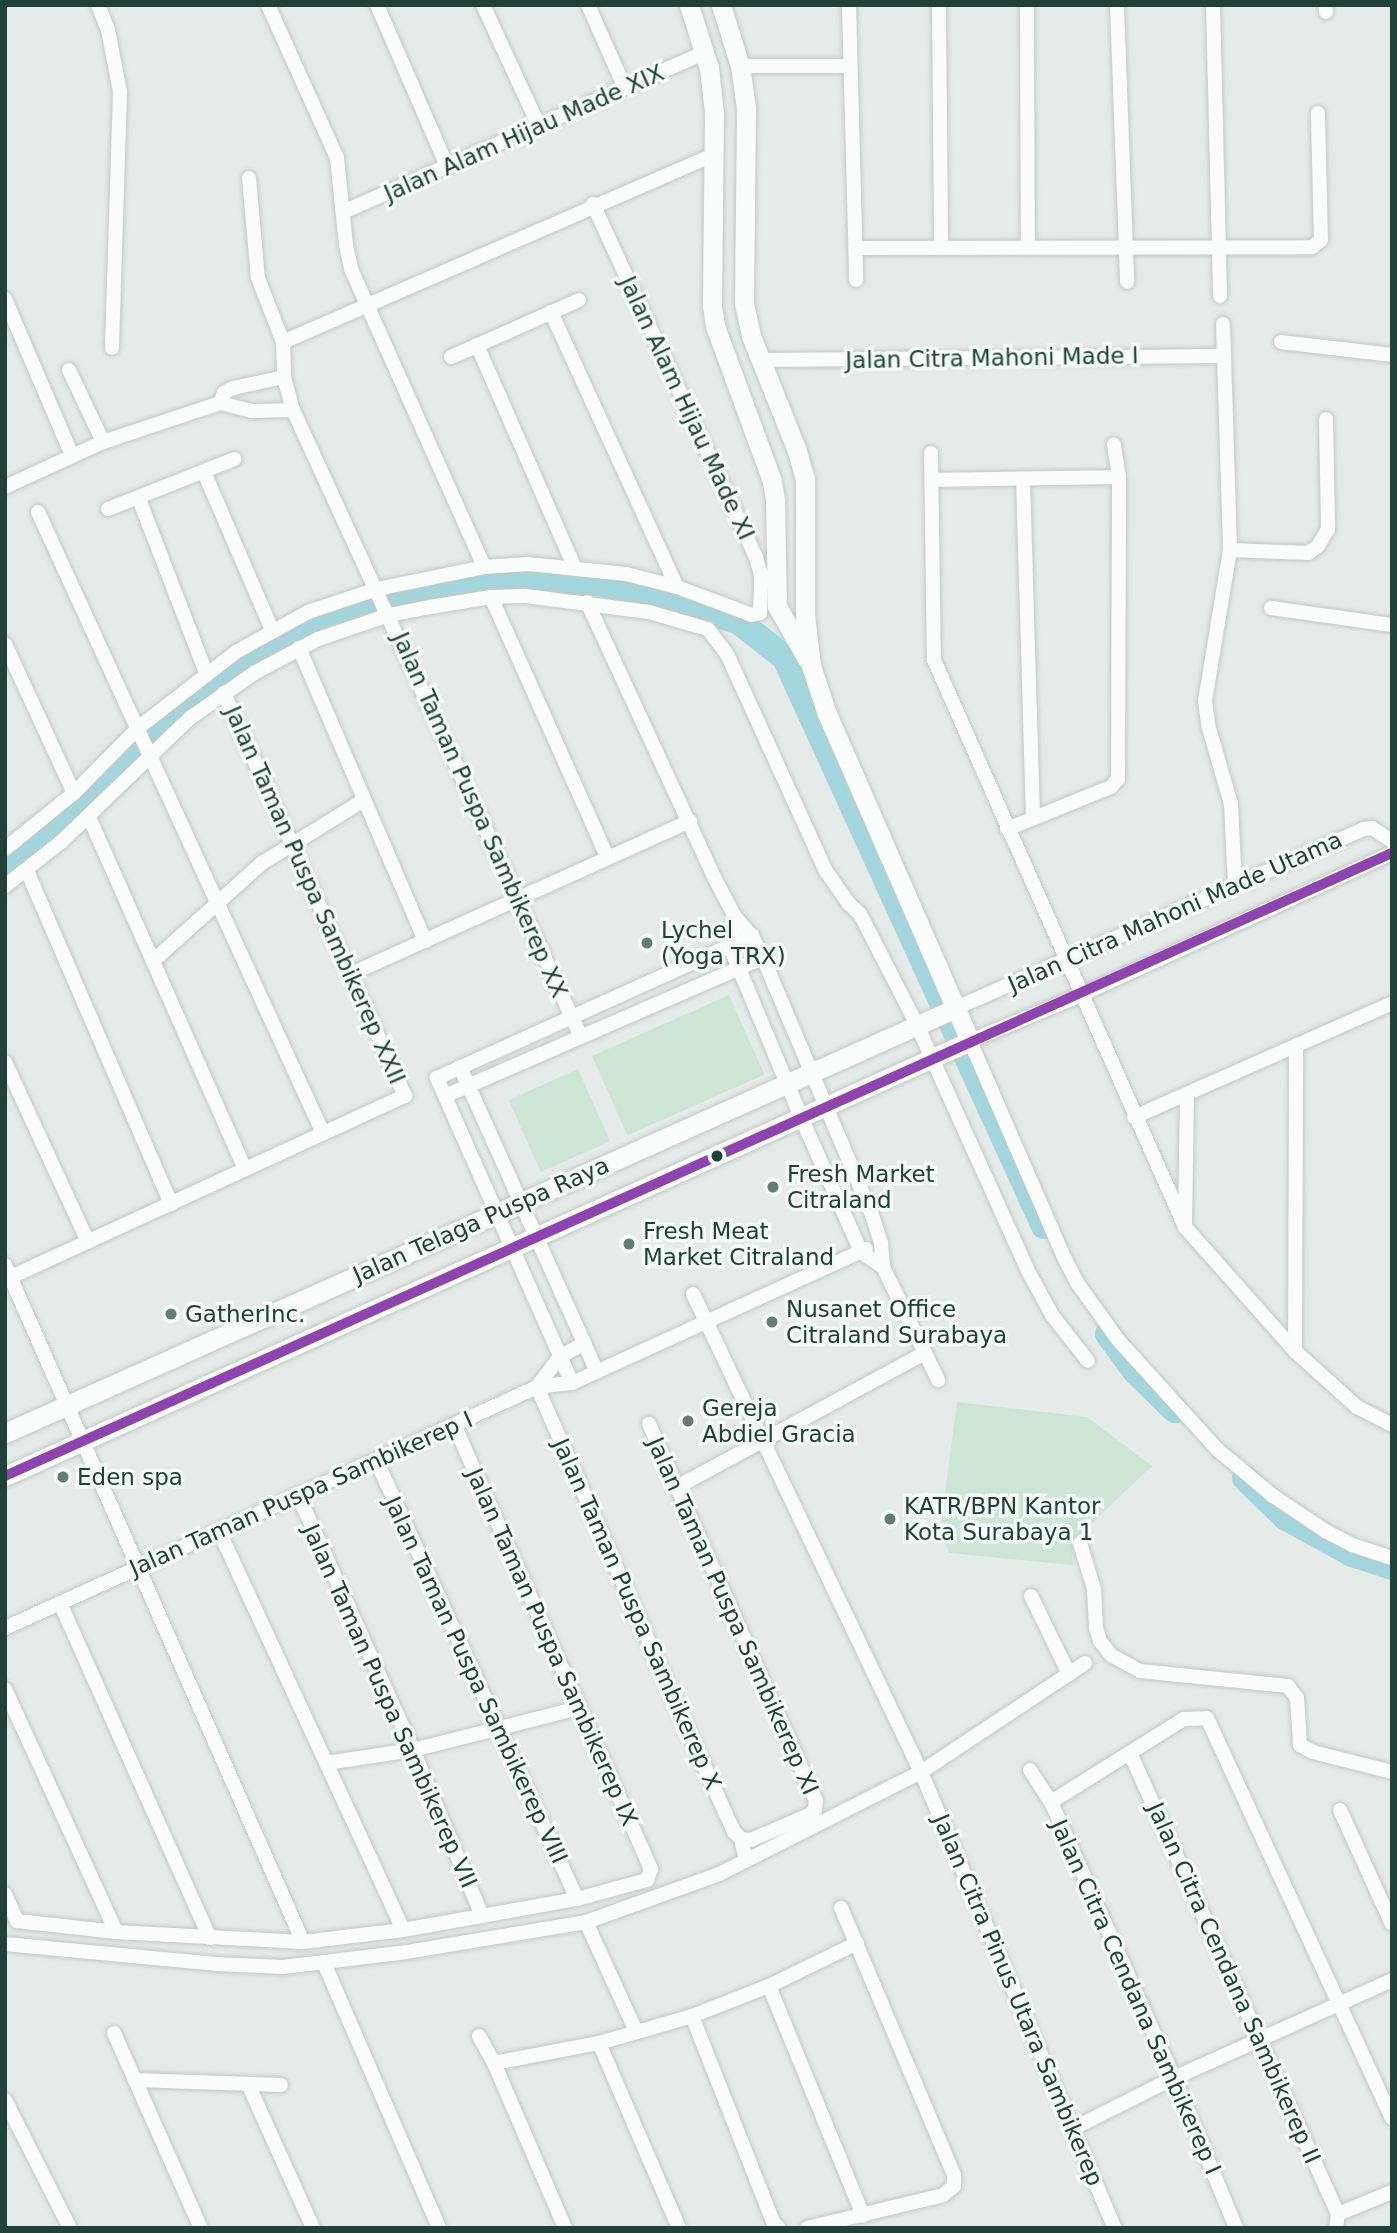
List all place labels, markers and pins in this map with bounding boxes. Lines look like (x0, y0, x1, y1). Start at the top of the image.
place label: Lychel (Yoga TRX) (661, 916, 786, 970)
marker: Lychel (Yoga TRX) (639, 935, 655, 951)
unlabelled marker (710, 1149, 724, 1163)
place label: Fresh Market Citraland (787, 1160, 935, 1214)
marker: Fresh Market Citraland (765, 1179, 781, 1195)
place label: Fresh Meat Market Citraland (643, 1217, 834, 1271)
marker: Fresh Meat Market Citraland (621, 1236, 637, 1252)
place label: Nusanet Office Citraland Surabaya (786, 1295, 1007, 1349)
place label: GatherInc. (185, 1300, 305, 1328)
marker: GatherInc. (163, 1306, 179, 1322)
marker: Nusanet Office Citraland Surabaya (764, 1314, 780, 1330)
place label: Gereja Abdiel Gracia (702, 1394, 856, 1448)
marker: Gereja Abdiel Gracia (680, 1413, 696, 1429)
place label: Eden spa (77, 1463, 183, 1491)
marker: Eden spa (55, 1469, 71, 1485)
place label: KATR/BPN Kantor Kota Surabaya 1 (904, 1492, 1100, 1546)
marker: KATR/BPN Kantor Kota Surabaya 1 (882, 1511, 898, 1527)

